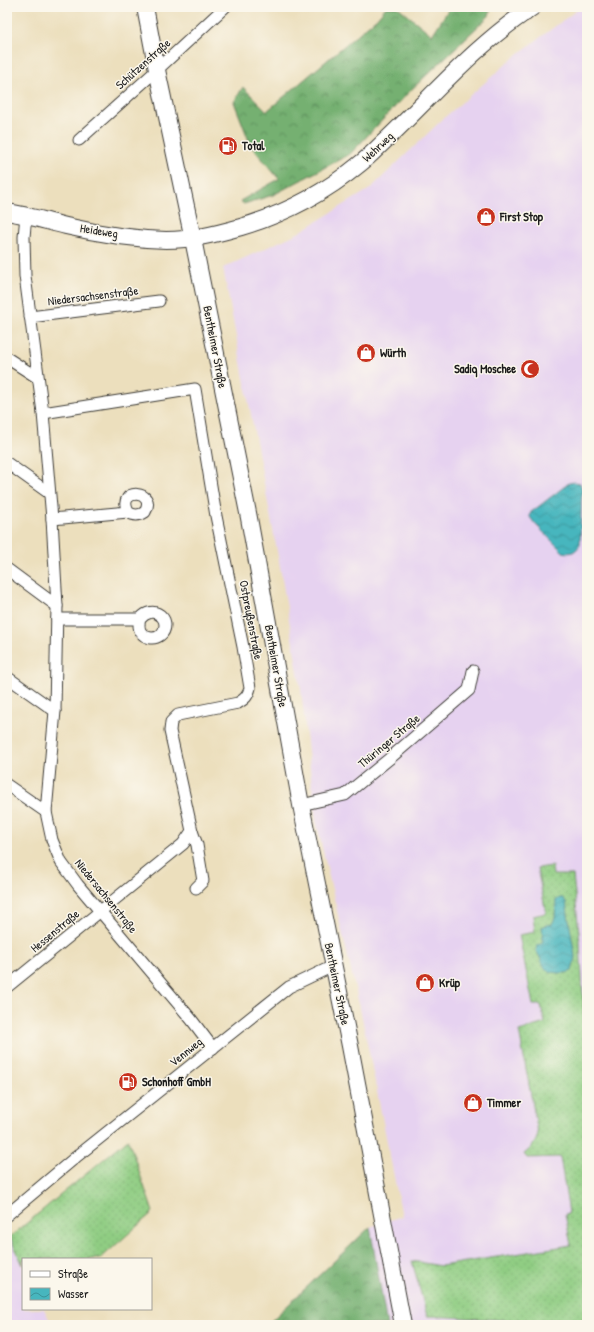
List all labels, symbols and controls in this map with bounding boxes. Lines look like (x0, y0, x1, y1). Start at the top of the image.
street label: Schützenstraße (111, 34, 174, 93)
street label: Wehrweg (358, 128, 397, 166)
fuel station icon: Total (217, 135, 239, 157)
place label: Total (241, 137, 265, 154)
shop icon: First Stop (475, 206, 497, 228)
place label: First Stop (499, 208, 544, 226)
street label: Heideweg (79, 219, 119, 242)
street label: Niedersachsenstraße (47, 281, 139, 309)
street label: Bentheimer Straße (199, 304, 232, 390)
shop icon: Würth (355, 342, 377, 364)
place label: Würth (380, 344, 407, 361)
mosque icon: Sadiq Moschee (519, 358, 541, 380)
place label: Sadiq Moschee (454, 360, 516, 378)
street label: Ostpreußenstraße (235, 579, 268, 661)
street label: Bentheimer Straße (261, 623, 292, 709)
street label: Thüringer Straße (354, 710, 423, 771)
street label: Niedersachsenstraße (71, 855, 142, 937)
street label: Hessenstraße (27, 905, 83, 956)
street label: Bentheimer Straße (321, 941, 355, 1027)
shop icon: Krüp (414, 972, 436, 994)
place label: Krüp (439, 974, 461, 992)
street label: Vennweg (166, 1033, 206, 1070)
fuel station icon: Schonhoff GmbH (117, 1071, 139, 1093)
place label: Schonhoff GmbH (142, 1073, 211, 1090)
shop icon: Timmer (462, 1092, 484, 1114)
place label: Timmer (486, 1094, 521, 1111)
legend (22, 1258, 152, 1310)
text: Straße (58, 1265, 88, 1282)
text: Wasser (58, 1285, 89, 1302)

